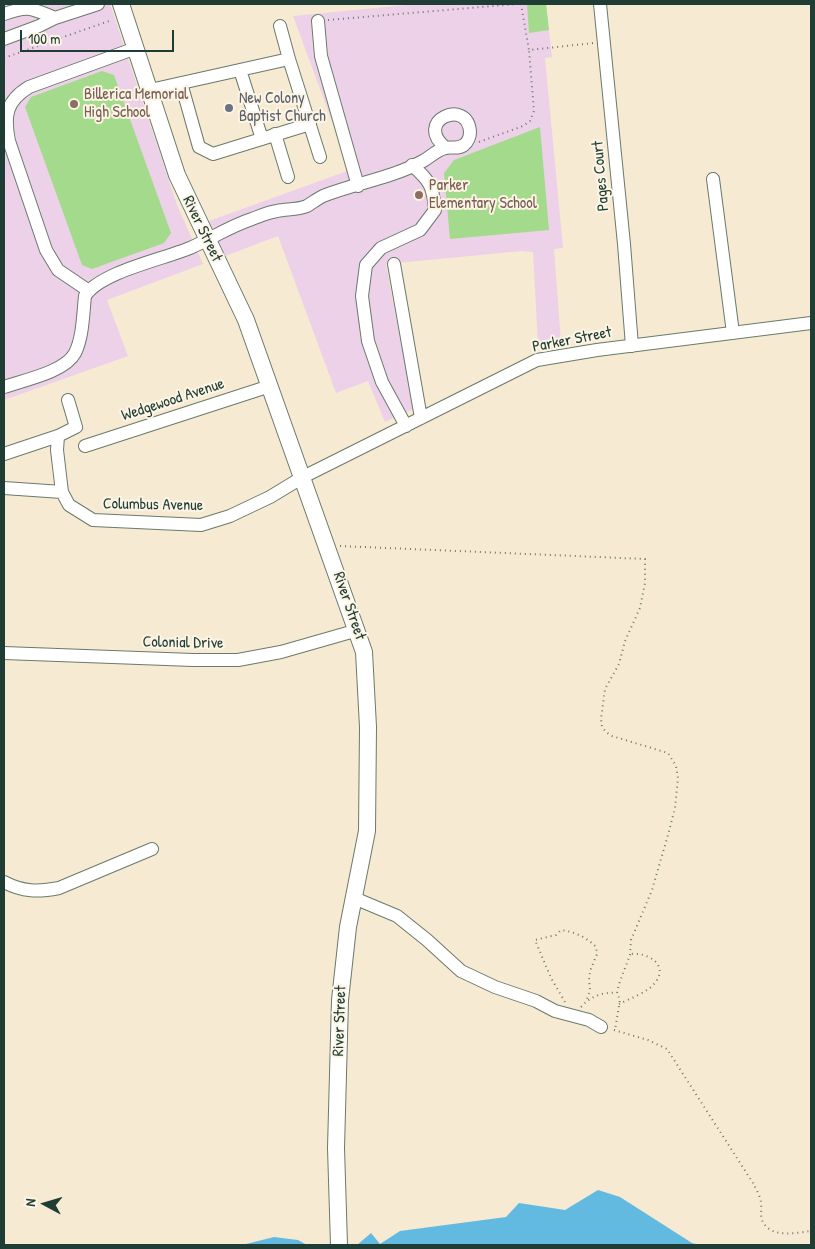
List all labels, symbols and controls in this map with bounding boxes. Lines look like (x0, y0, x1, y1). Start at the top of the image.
scale bar (22, 20, 176, 52)
text: 100 m (28, 28, 61, 49)
place label: Billerica Memorial High School (84, 85, 188, 123)
place label: New Colony Baptist Church (239, 89, 326, 127)
marker: Billerica Memorial High School (68, 98, 80, 110)
marker: New Colony Baptist Church (223, 102, 235, 114)
street label: Pages Court (588, 140, 614, 212)
place label: Parker Elementary School (429, 176, 537, 214)
marker: Parker Elementary School (413, 189, 425, 201)
street label: River Street (178, 193, 226, 265)
street label: Parker Street (531, 323, 613, 357)
street label: Wedgewood Avenue (119, 374, 227, 426)
street label: Columbus Avenue (103, 495, 203, 515)
street label: River Street (328, 569, 370, 643)
street label: Colonial Drive (142, 633, 224, 653)
street label: River Street (329, 985, 351, 1057)
north arrow (20, 1179, 70, 1229)
text: N (20, 1198, 39, 1207)

